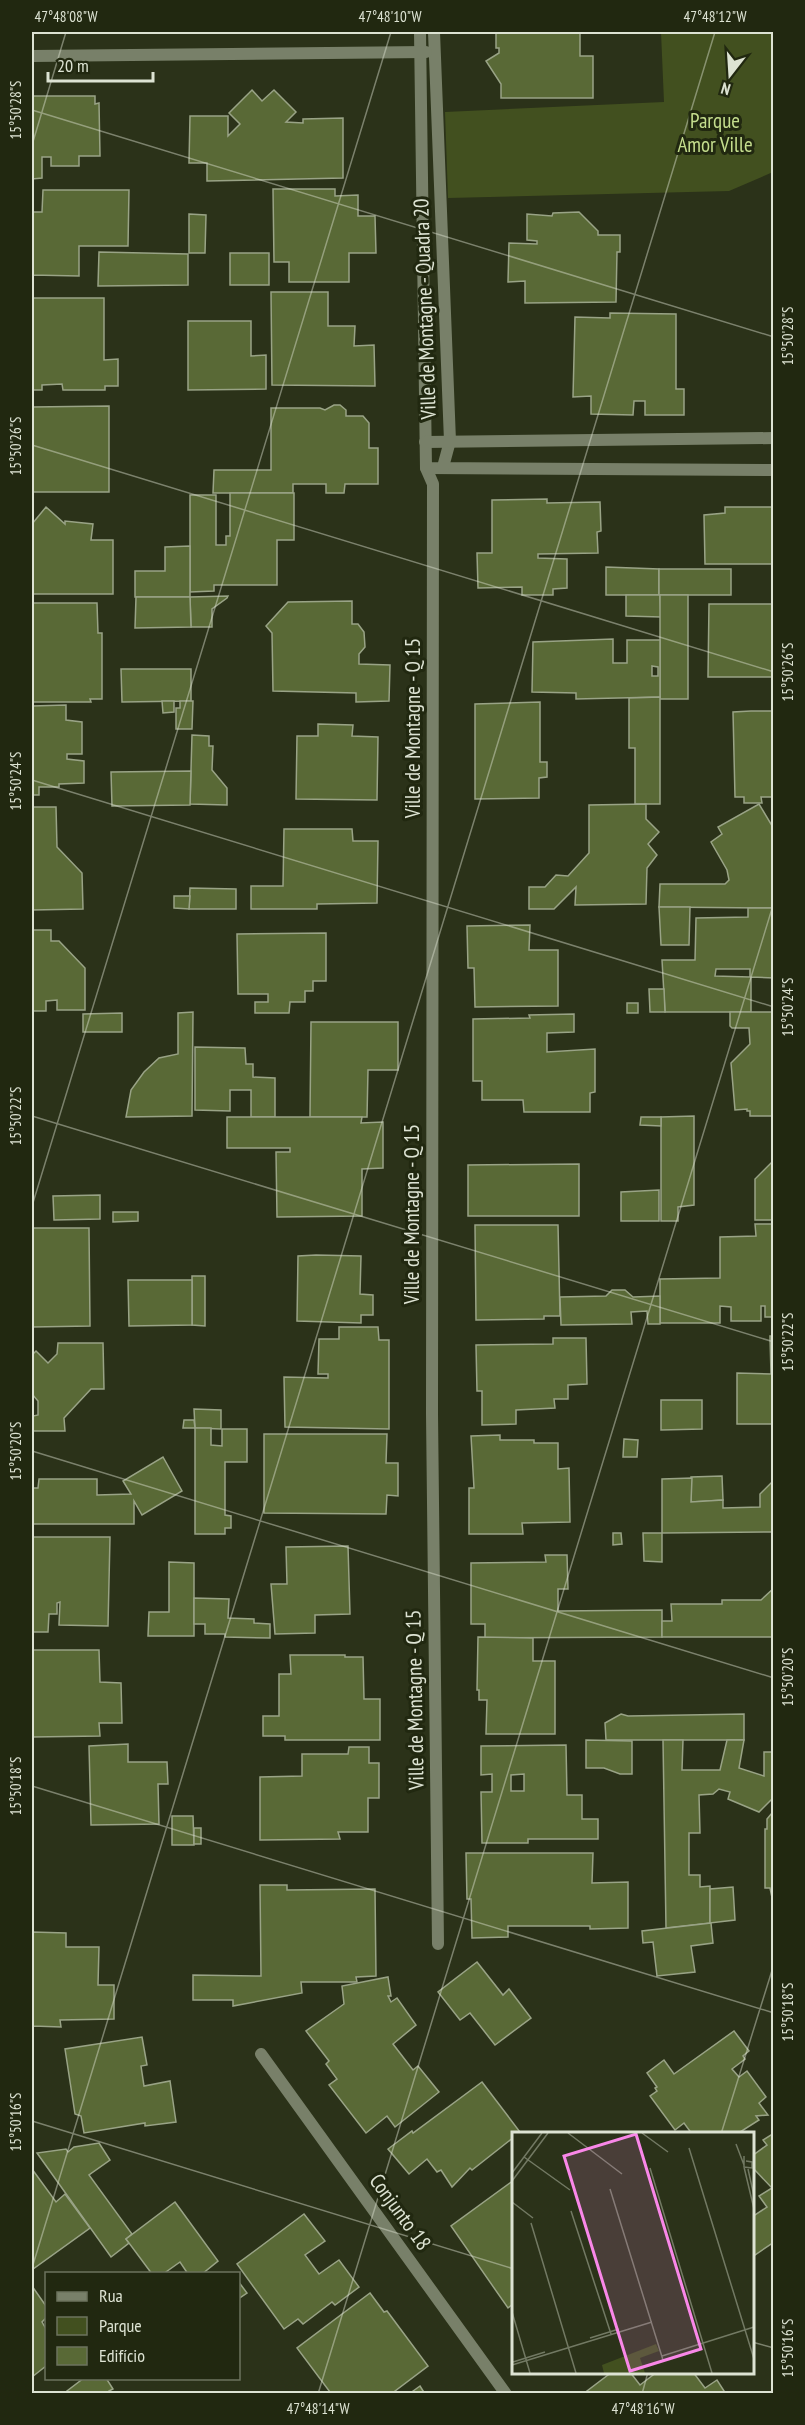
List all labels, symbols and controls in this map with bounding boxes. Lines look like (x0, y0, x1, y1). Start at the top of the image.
text: 47°48'08"W (34, 7, 98, 26)
text: 47°48'10"W (358, 7, 422, 26)
text: 47°48'12"W (683, 7, 747, 26)
scale bar (48, 45, 153, 83)
north arrow (700, 45, 760, 105)
text: 20 m (57, 54, 89, 77)
text: N (719, 79, 733, 100)
text: 15°50'28"S (6, 80, 25, 140)
park label: Parque Amor Ville (677, 107, 753, 158)
street label: Ville de Montagne - Quadra 20 (407, 198, 442, 421)
text: 15°50'28"S (778, 306, 797, 366)
text: 15°50'26"S (6, 416, 25, 476)
street label: Ville de Montagne - Q 15 (399, 638, 426, 819)
text: 15°50'26"S (778, 642, 797, 702)
text: 15°50'24"S (6, 751, 25, 811)
text: 15°50'24"S (778, 977, 797, 1037)
text: 15°50'22"S (6, 1086, 25, 1146)
street label: Ville de Montagne - Q 15 (398, 1124, 425, 1305)
text: 15°50'22"S (778, 1312, 797, 1372)
text: 15°50'20"S (6, 1421, 25, 1481)
street label: Ville de Montagne - Q 15 (399, 1610, 430, 1791)
text: 15°50'20"S (778, 1647, 797, 1707)
text: 15°50'18"S (6, 1756, 25, 1816)
text: 15°50'18"S (778, 1982, 797, 2042)
text: 15°50'16"S (6, 2092, 25, 2152)
inset map (512, 2132, 754, 2374)
street label: Conjunto 18 (364, 2168, 437, 2255)
legend (45, 2272, 240, 2380)
text: Rua (99, 2284, 123, 2307)
text: Parque (99, 2314, 142, 2337)
text: 15°50'16"S (778, 2318, 797, 2378)
text: Edifício (99, 2344, 145, 2367)
text: 47°48'14"W (286, 2399, 350, 2418)
text: 47°48'16"W (611, 2399, 675, 2418)

